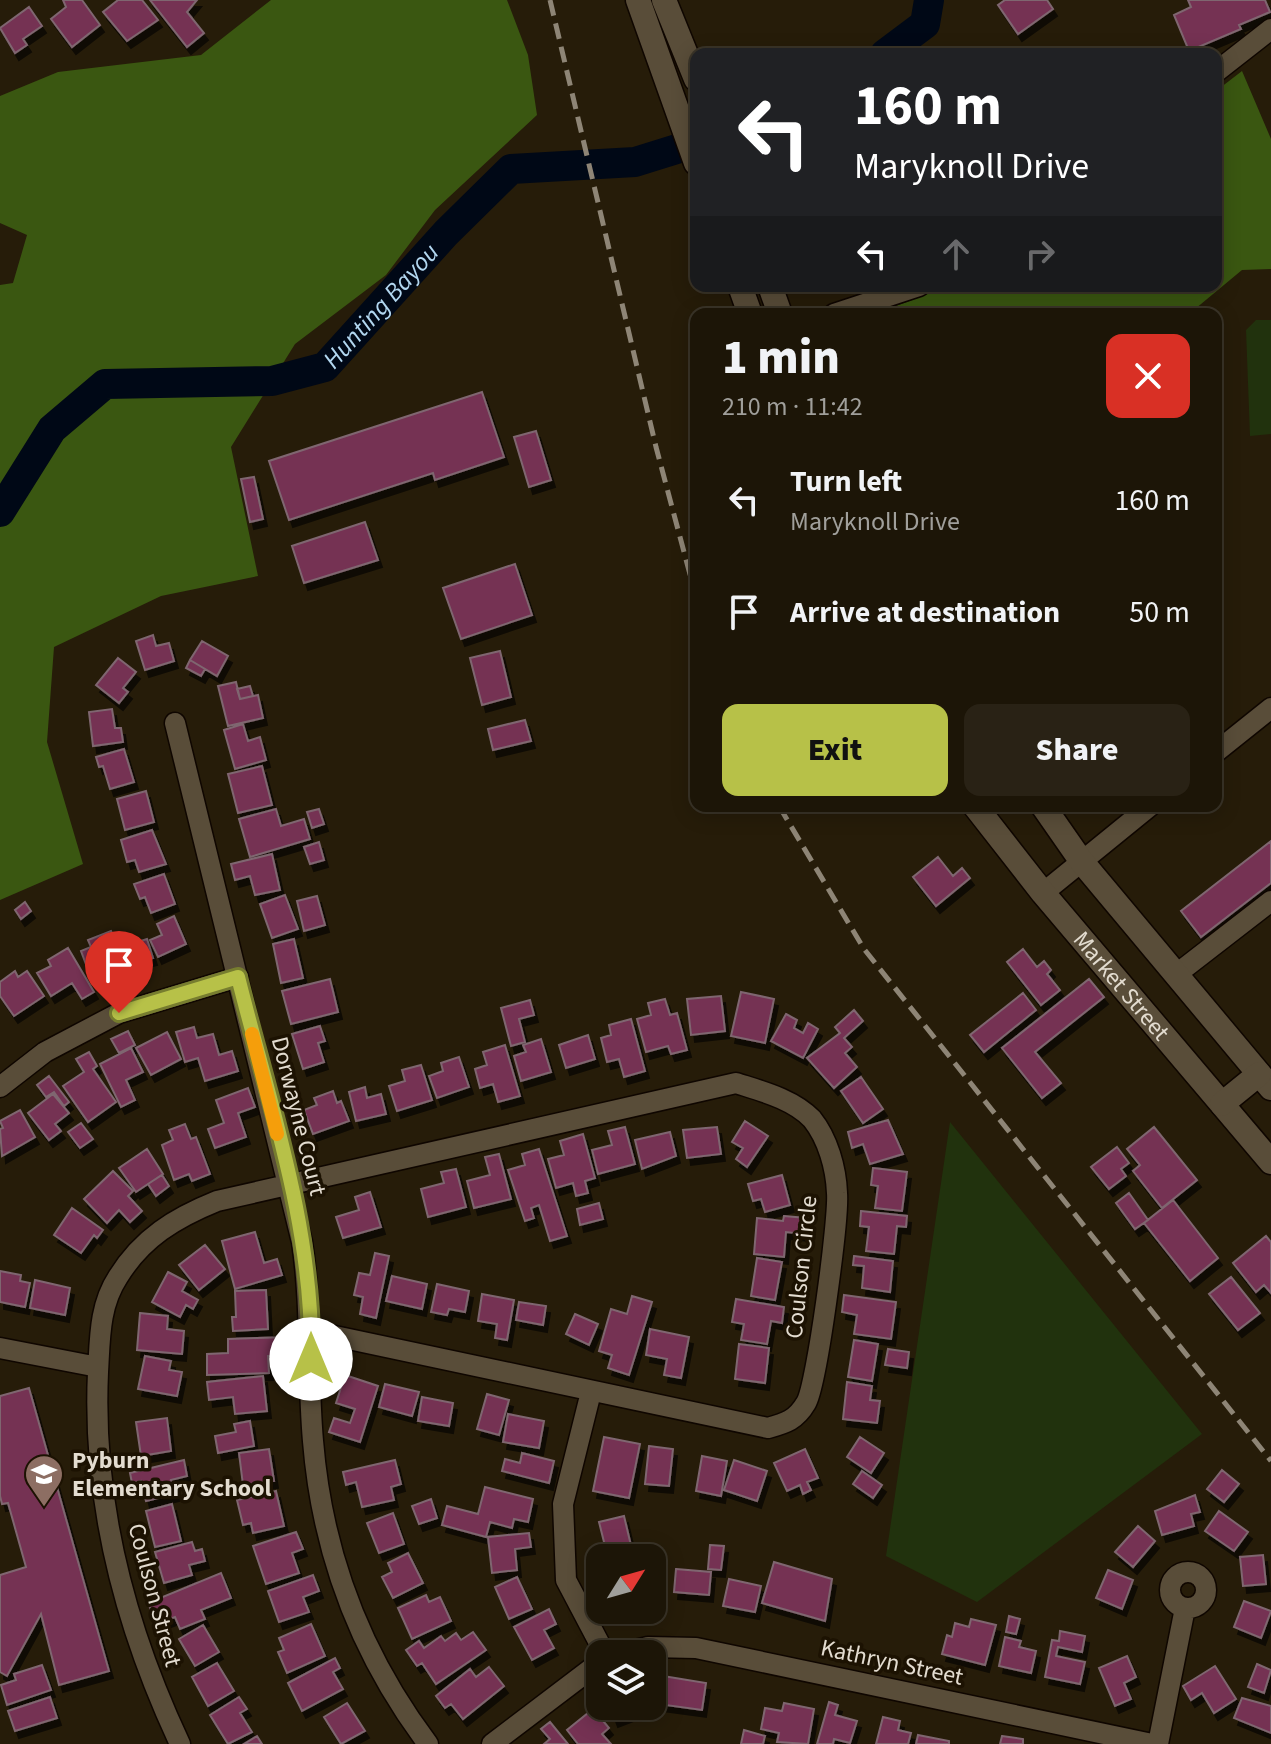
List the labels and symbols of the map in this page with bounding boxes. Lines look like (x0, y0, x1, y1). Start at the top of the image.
water label: Hunting Bayou (314, 235, 447, 377)
street label: Market Street (1065, 924, 1178, 1049)
pin (85, 931, 153, 1013)
street label: Dorwayne Court (262, 1033, 335, 1199)
street label: Coulson Circle (777, 1194, 826, 1340)
position arrow (269, 1317, 353, 1401)
place label: Pyburn Elementary School (72, 1443, 271, 1506)
school or university icon: Pyburn Elementary School (23, 1453, 65, 1508)
street label: Coulson Street (119, 1520, 190, 1671)
north arrow (586, 1544, 666, 1624)
street label: Kathryn Street (817, 1630, 966, 1695)

